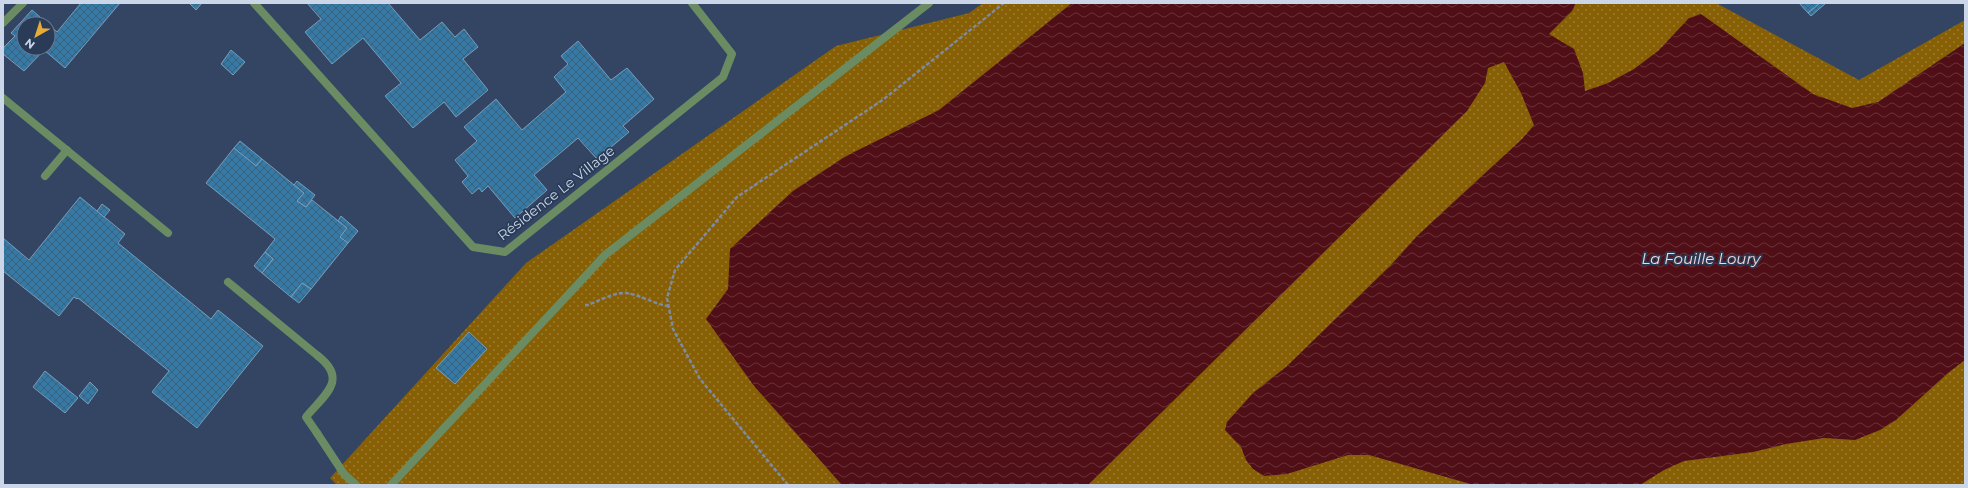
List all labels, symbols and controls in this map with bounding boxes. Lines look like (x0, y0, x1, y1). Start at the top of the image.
north arrow (16, 16, 56, 56)
text: N (22, 36, 38, 52)
street label: Résidence Le Village (494, 142, 618, 244)
water label: La Fouille Loury (1642, 249, 1761, 268)

